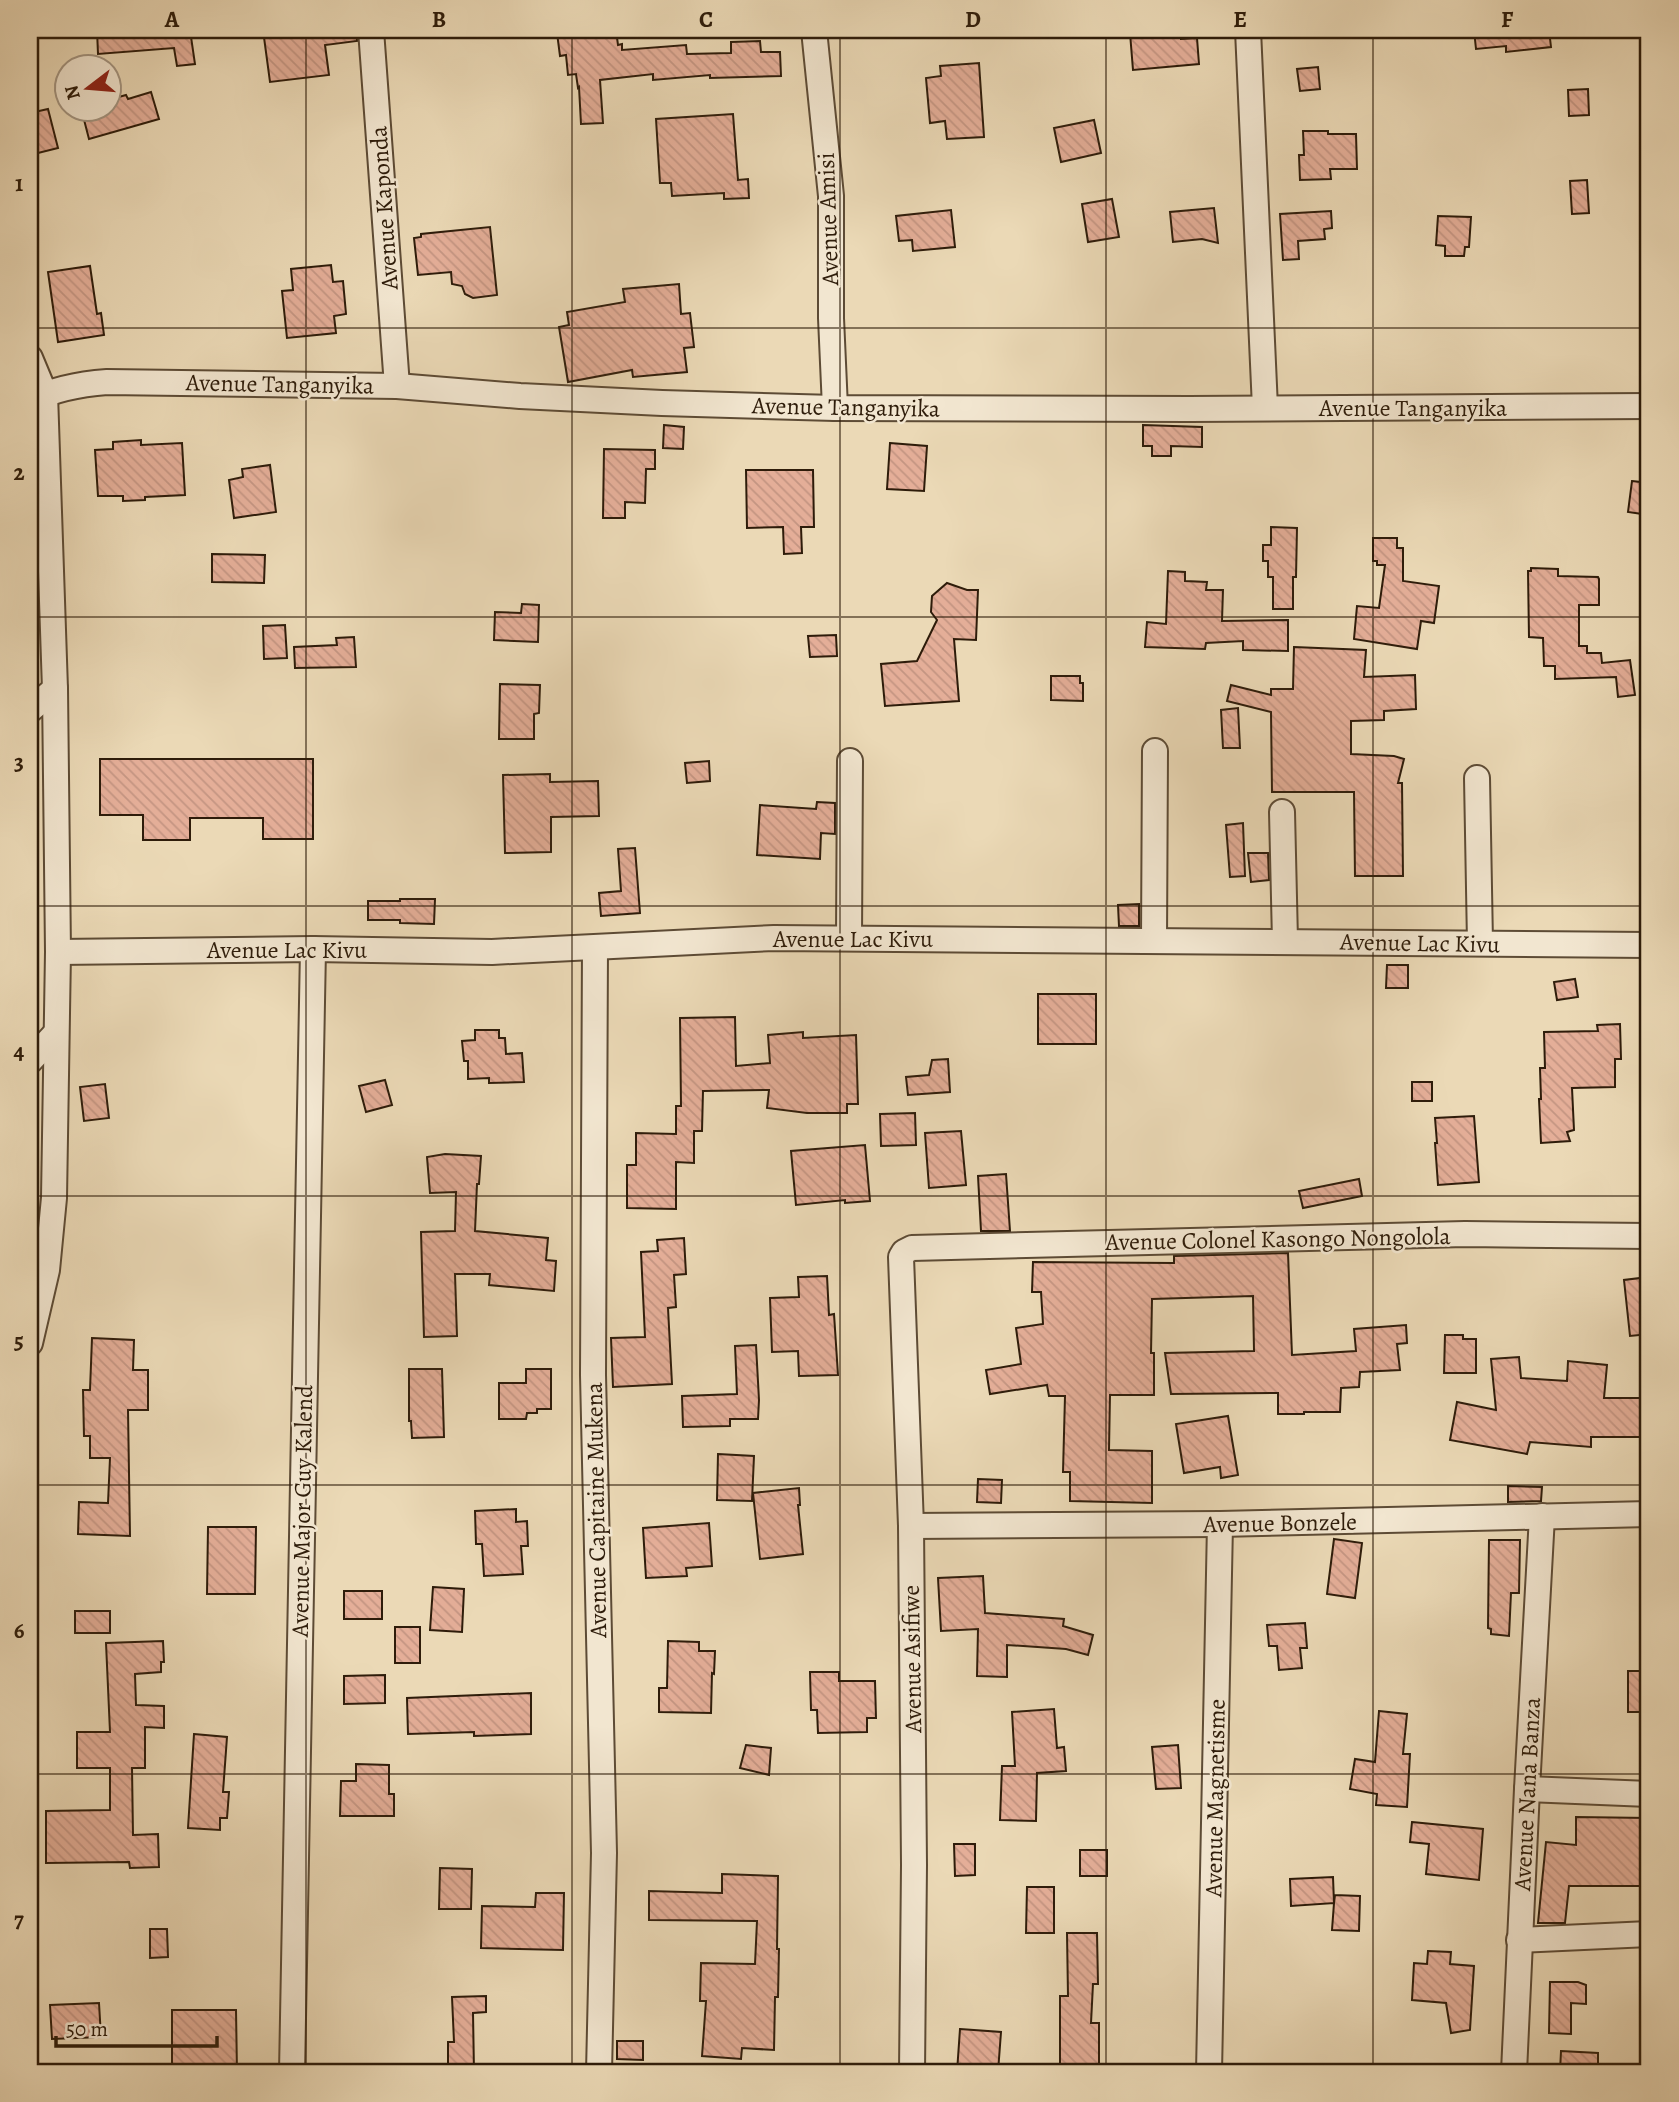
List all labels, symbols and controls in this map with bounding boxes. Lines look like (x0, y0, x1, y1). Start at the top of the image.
text: A (164, 4, 180, 35)
text: B (432, 4, 446, 35)
text: C (699, 4, 713, 35)
text: D (965, 4, 981, 35)
text: E (1233, 4, 1247, 35)
text: F (1501, 4, 1514, 35)
north arrow (52, 52, 122, 122)
text: N (58, 82, 87, 103)
street label: Avenue Kaponda (362, 124, 406, 292)
street label: Avenue Amisi (810, 152, 846, 287)
text: 1 (15, 168, 23, 199)
street label: Avenue Tanganyika (185, 366, 375, 402)
street label: Avenue Tanganyika (751, 389, 941, 425)
street label: Avenue Tanganyika (1318, 392, 1508, 424)
text: 2 (13, 457, 25, 488)
text: 3 (14, 747, 24, 778)
street label: Avenue Lac Kivu (772, 923, 933, 955)
street label: Avenue Lac Kivu (1339, 926, 1500, 960)
street label: Avenue Lac Kivu (206, 934, 367, 966)
text: 4 (14, 1036, 25, 1067)
street label: Avenue Colonel Kasongo Nongolola (1104, 1220, 1452, 1258)
text: 5 (14, 1325, 24, 1356)
street label: Avenue Capitaine Mukena (578, 1381, 614, 1639)
street label: Avenue Major Guy Kalend (284, 1385, 320, 1638)
street label: Avenue Bonzele (1202, 1506, 1357, 1540)
street label: Avenue Asifiwe (895, 1585, 929, 1734)
text: 6 (14, 1615, 25, 1646)
street label: Avenue Nana Banza (1506, 1695, 1548, 1893)
street label: Avenue Magnetisme (1197, 1698, 1233, 1899)
text: 7 (14, 1904, 24, 1935)
scale bar (56, 2004, 217, 2048)
text: 50 m (66, 2015, 108, 2043)

